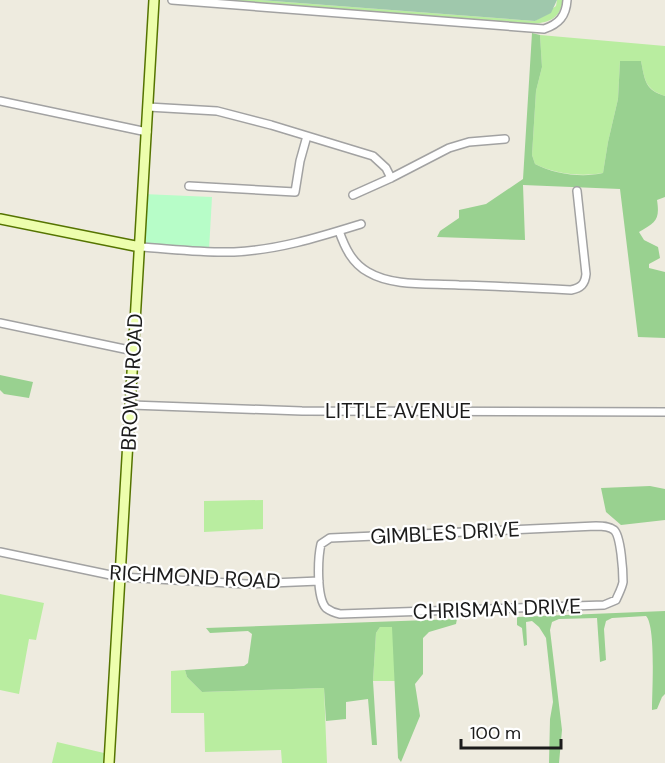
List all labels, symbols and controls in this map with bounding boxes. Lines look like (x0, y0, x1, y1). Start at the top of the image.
street label: BROWN ROAD (114, 313, 150, 451)
street label: LITTLE AVENUE (325, 397, 471, 425)
street label: GIMBLES DRIVE (370, 515, 520, 551)
street label: RICHMOND ROAD (109, 559, 281, 595)
street label: CHRISMAN DRIVE (412, 592, 582, 626)
scale bar (461, 712, 562, 750)
text: 100 m (470, 721, 521, 745)

